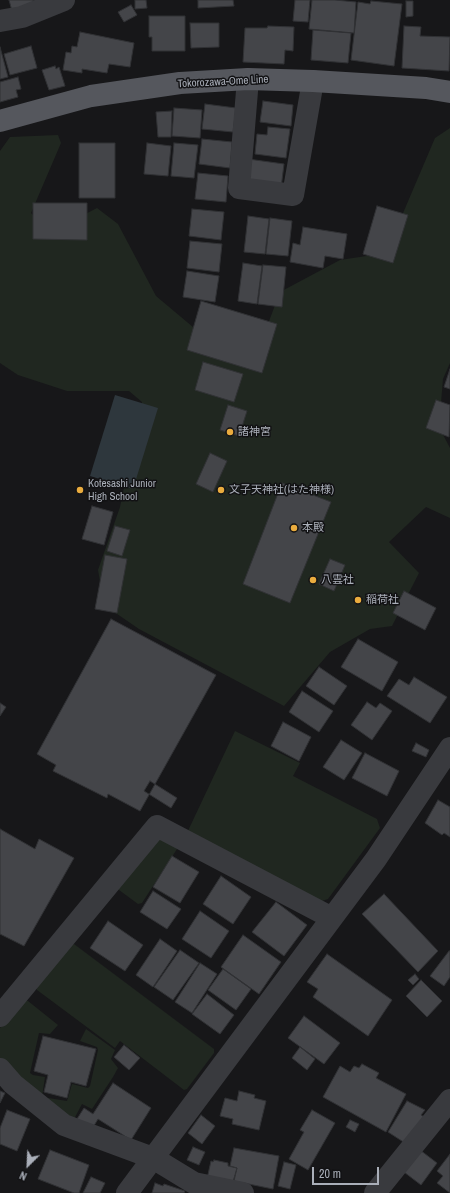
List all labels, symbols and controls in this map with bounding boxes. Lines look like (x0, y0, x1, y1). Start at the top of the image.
street label: Tokorozawa-Ome Line (177, 73, 269, 91)
place label: 諸神宮 (238, 425, 271, 439)
marker: 諸神宮 (225, 427, 235, 437)
place label: Kotesashi Junior High School (88, 477, 156, 503)
place label: 文子天神社(はた神様) (229, 483, 334, 497)
marker: Kotesashi Junior High School (75, 485, 85, 495)
marker: 文子天神社(はた神様) (216, 485, 226, 495)
place label: 本殿 (302, 521, 324, 535)
marker: 本殿 (289, 523, 299, 533)
place label: 八雲社 (321, 573, 354, 587)
marker: 八雲社 (308, 575, 318, 585)
place label: 稲荷社 (366, 593, 399, 607)
marker: 稲荷社 (353, 595, 363, 605)
north arrow (8, 1145, 48, 1185)
scale bar (314, 1159, 381, 1185)
text: 20 m (319, 1166, 341, 1182)
text: N (17, 1168, 29, 1184)

